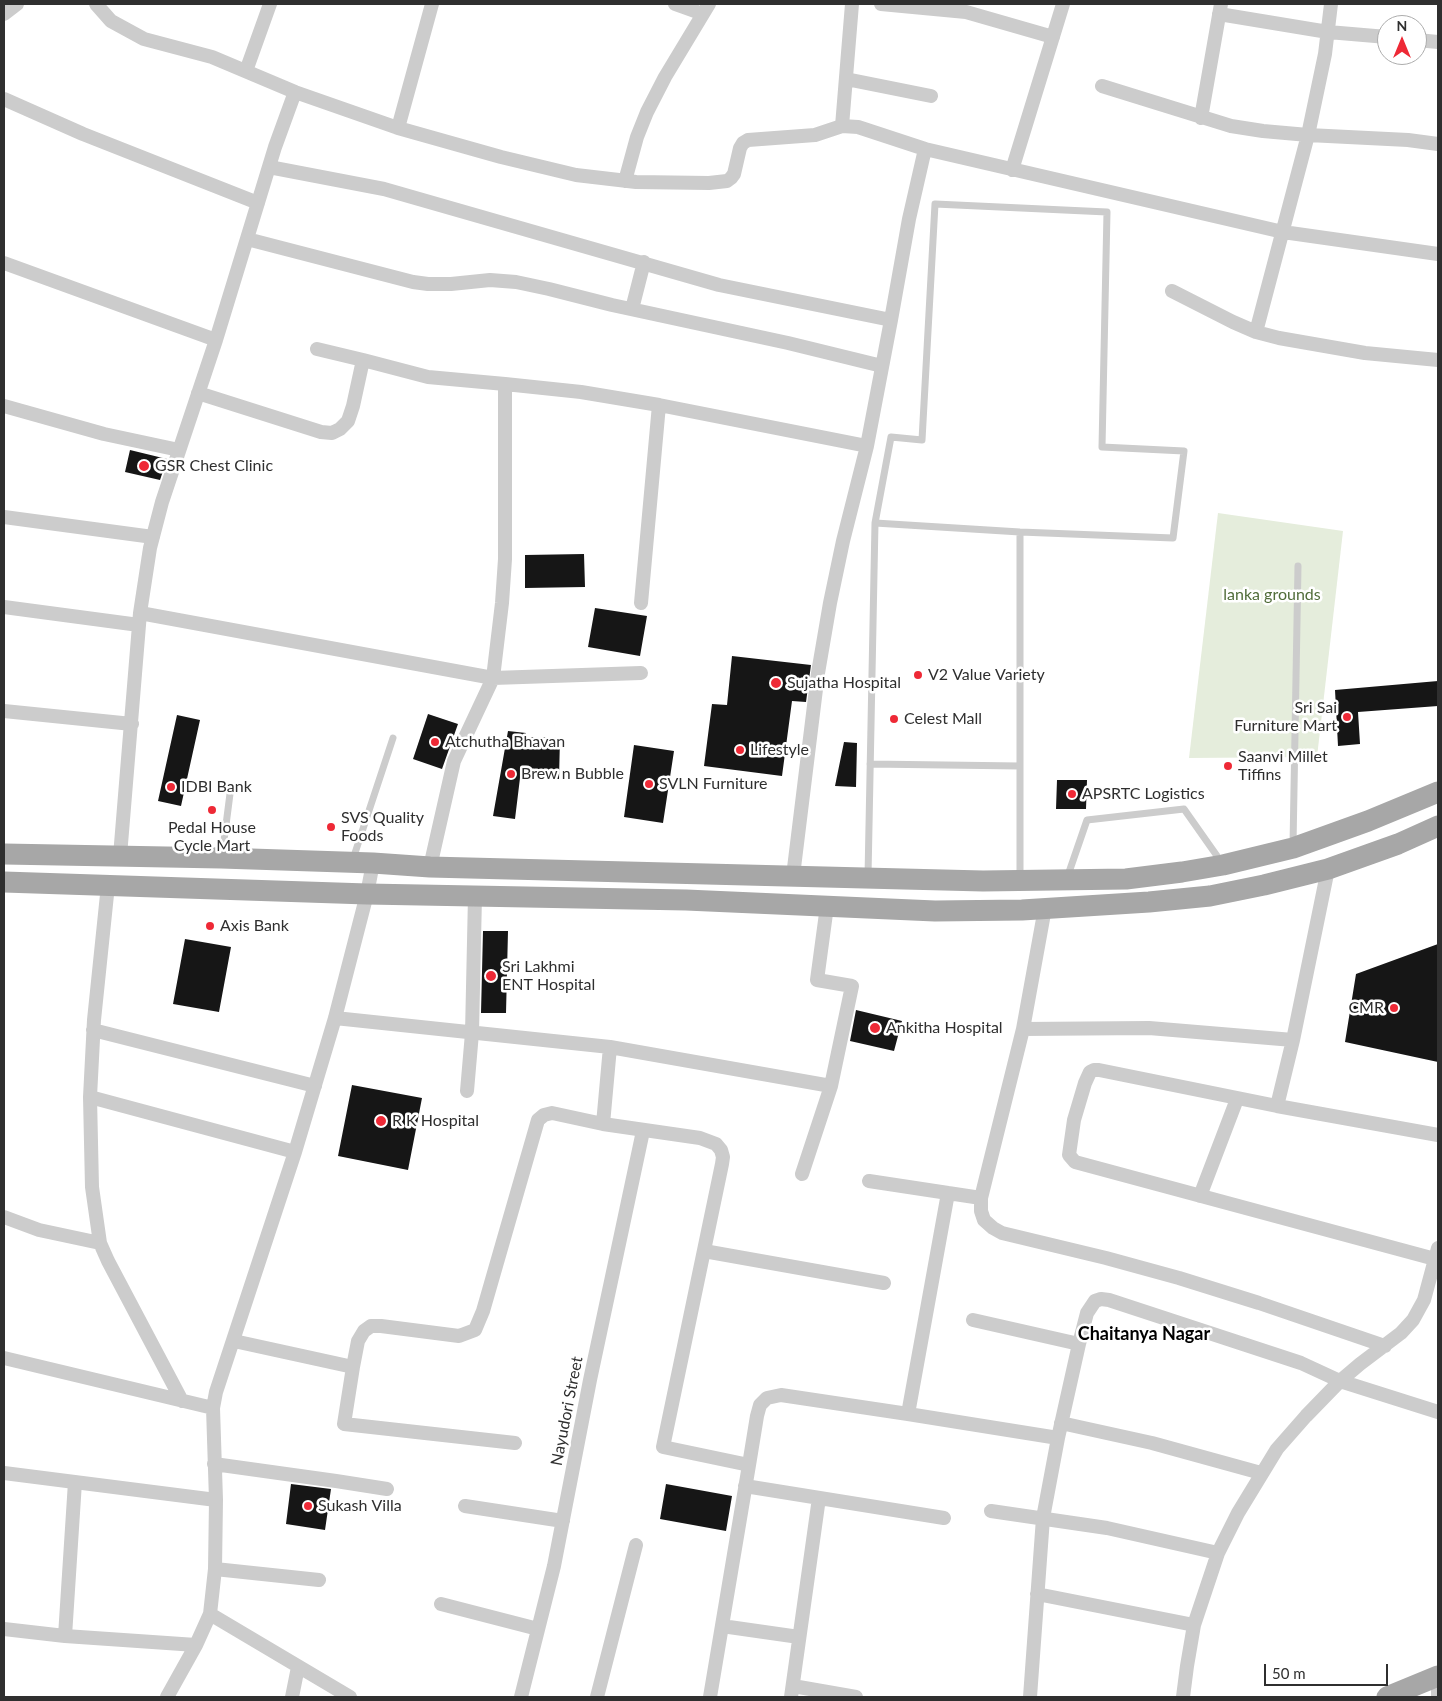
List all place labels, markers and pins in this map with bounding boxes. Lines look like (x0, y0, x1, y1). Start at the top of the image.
place label: GSR Chest Clinic (155, 456, 273, 476)
marker: GSR Chest Clinic (137, 459, 151, 473)
place label: V2 Value Variety (928, 665, 1045, 685)
marker: V2 Value Variety (912, 669, 924, 681)
place label: Sujatha Hospital (787, 673, 901, 693)
marker: Sujatha Hospital (769, 676, 783, 690)
place label: Sri Sai Furniture Mart (1234, 698, 1337, 736)
place label: Celest Mall (904, 709, 982, 729)
marker: Sri Sai Furniture Mart (1341, 711, 1353, 723)
marker: Celest Mall (888, 713, 900, 725)
place label: Atchutha Bhavan (445, 732, 565, 752)
marker: Atchutha Bhavan (429, 736, 441, 748)
place label: Lifestyle (750, 740, 809, 760)
marker: Lifestyle (734, 744, 746, 756)
place label: Saanvi Millet Tiffins (1238, 747, 1328, 785)
marker: Saanvi Millet Tiffins (1222, 760, 1234, 772)
place label: Brew n Bubble (521, 764, 624, 784)
marker: Brew n Bubble (505, 768, 517, 780)
place label: SVLN Furniture (659, 774, 767, 794)
place label: IDBI Bank (181, 777, 252, 797)
marker: SVLN Furniture (643, 778, 655, 790)
marker: IDBI Bank (165, 781, 177, 793)
place label: APSRTC Logistics (1082, 784, 1205, 804)
marker: APSRTC Logistics (1066, 788, 1078, 800)
marker: Pedal House Cycle Mart (206, 804, 218, 816)
place label: SVS Quality Foods (341, 808, 424, 846)
place label: Pedal House Cycle Mart (168, 818, 256, 856)
marker: SVS Quality Foods (325, 821, 337, 833)
place label: Axis Bank (220, 916, 289, 936)
marker: Axis Bank (204, 920, 216, 932)
place label: Sri Lakhmi ENT Hospital (502, 957, 595, 995)
marker: Sri Lakhmi ENT Hospital (484, 969, 498, 983)
place label: CMR (1348, 998, 1384, 1018)
marker: CMR (1388, 1002, 1400, 1014)
place label: Ankitha Hospital (886, 1018, 1003, 1038)
marker: Ankitha Hospital (868, 1021, 882, 1035)
place label: R K Hospital (392, 1111, 479, 1131)
marker: R K Hospital (374, 1114, 388, 1128)
place label: Sukash Villa (318, 1496, 402, 1516)
marker: Sukash Villa (302, 1500, 314, 1512)

